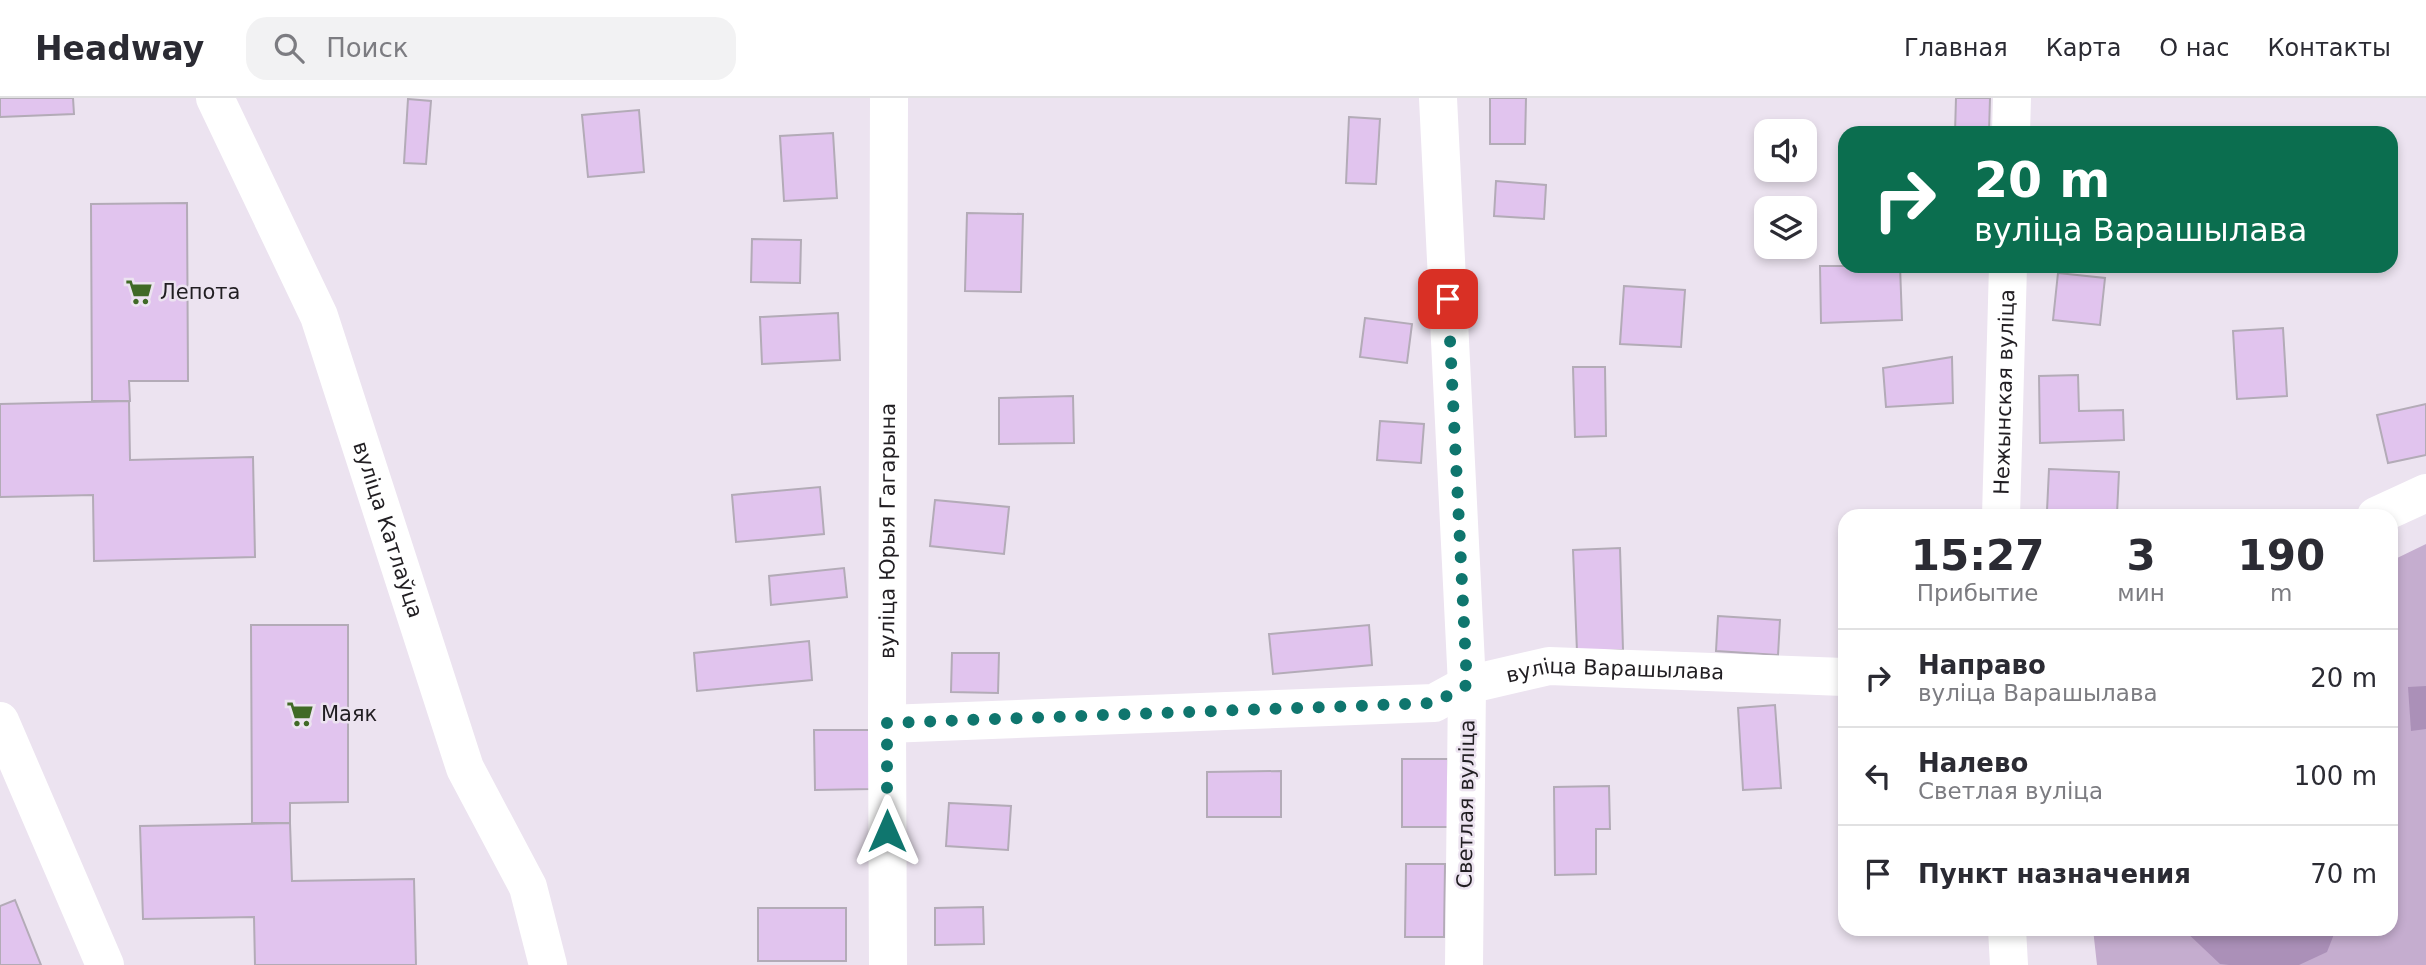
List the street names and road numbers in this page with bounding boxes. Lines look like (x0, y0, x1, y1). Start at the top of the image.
street label: Нежынская вуліца (1990, 289, 2019, 495)
street label: вуліца Юрыя Гагарына (875, 403, 900, 659)
street label: вуліца Катлаўца (348, 438, 428, 621)
street label: вуліца Варашылава (1504, 654, 1725, 688)
street label: Светлая вуліца (1453, 719, 1479, 889)

